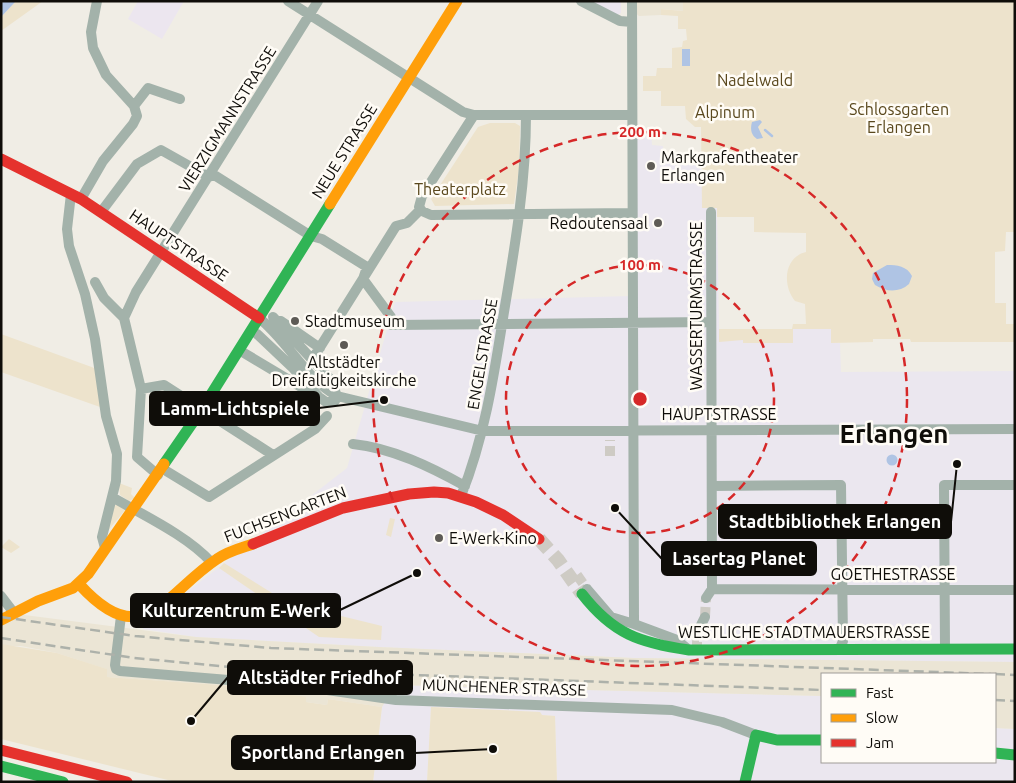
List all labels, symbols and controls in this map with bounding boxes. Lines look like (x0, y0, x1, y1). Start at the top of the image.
street label: VIERZIGMANNSTRASSE (175, 43, 279, 195)
park label: Nadelwald (717, 71, 793, 89)
street label: NEUE STRASSE (308, 100, 380, 202)
park label: Schlossgarten Erlangen (849, 100, 949, 136)
park label: Alpinum (695, 103, 755, 121)
text: 200 m (619, 123, 661, 140)
place label: Markgrafentheater Erlangen (661, 148, 798, 184)
marker: Markgrafentheater Erlangen (645, 160, 657, 172)
park label: Theaterplatz (414, 180, 506, 198)
street label: HAUPTSTRASSE (126, 205, 232, 285)
place label: Redoutensaal (550, 214, 648, 232)
marker: Redoutensaal (652, 217, 664, 229)
street label: WASSERTURMSTRASSE (687, 222, 705, 390)
text: 100 m (619, 256, 661, 273)
street label: ENGELSTRASSE (463, 297, 501, 411)
place label: Stadtmuseum (305, 312, 405, 330)
marker: Stadtmuseum (289, 315, 301, 327)
marker: Altstädter Dreifaltigkeitskirche (338, 339, 350, 351)
place label: Altstädter Dreifaltigkeitskirche (271, 353, 417, 389)
centre of rings (631, 390, 649, 408)
callout: Lamm-Lichtspiele (150, 392, 319, 425)
text: Lamm-Lichtspiele (160, 398, 310, 418)
street label: HAUPTSTRASSE (661, 405, 777, 423)
district label: Erlangen (839, 419, 949, 448)
street label: FUCHSENGARTEN (221, 482, 349, 546)
callout: Stadtbibliothek Erlangen (719, 505, 951, 538)
text: Stadtbibliothek Erlangen (729, 511, 941, 531)
place label: E-Werk-Kino (449, 529, 537, 547)
marker: E-Werk-Kino (433, 532, 445, 544)
callout: Lasertag Planet (662, 542, 816, 575)
text: Lasertag Planet (672, 548, 806, 568)
street label: GOETHESTRASSE (830, 565, 956, 583)
callout: Kulturzentrum E-Werk (131, 594, 340, 627)
text: Kulturzentrum E-Werk (141, 600, 331, 620)
street label: WESTLICHE STADTMAUERSTRASSE (678, 623, 930, 641)
callout: Altstädter Friedhof (228, 661, 412, 694)
text: Altstädter Friedhof (238, 667, 403, 687)
legend (821, 673, 996, 763)
street label: MÜNCHENER STRASSE (422, 675, 586, 699)
text: Fast (866, 684, 894, 701)
text: Slow (866, 709, 899, 726)
text: Jam (866, 734, 894, 751)
callout: Sportland Erlangen (232, 736, 415, 769)
text: Sportland Erlangen (241, 742, 405, 762)

